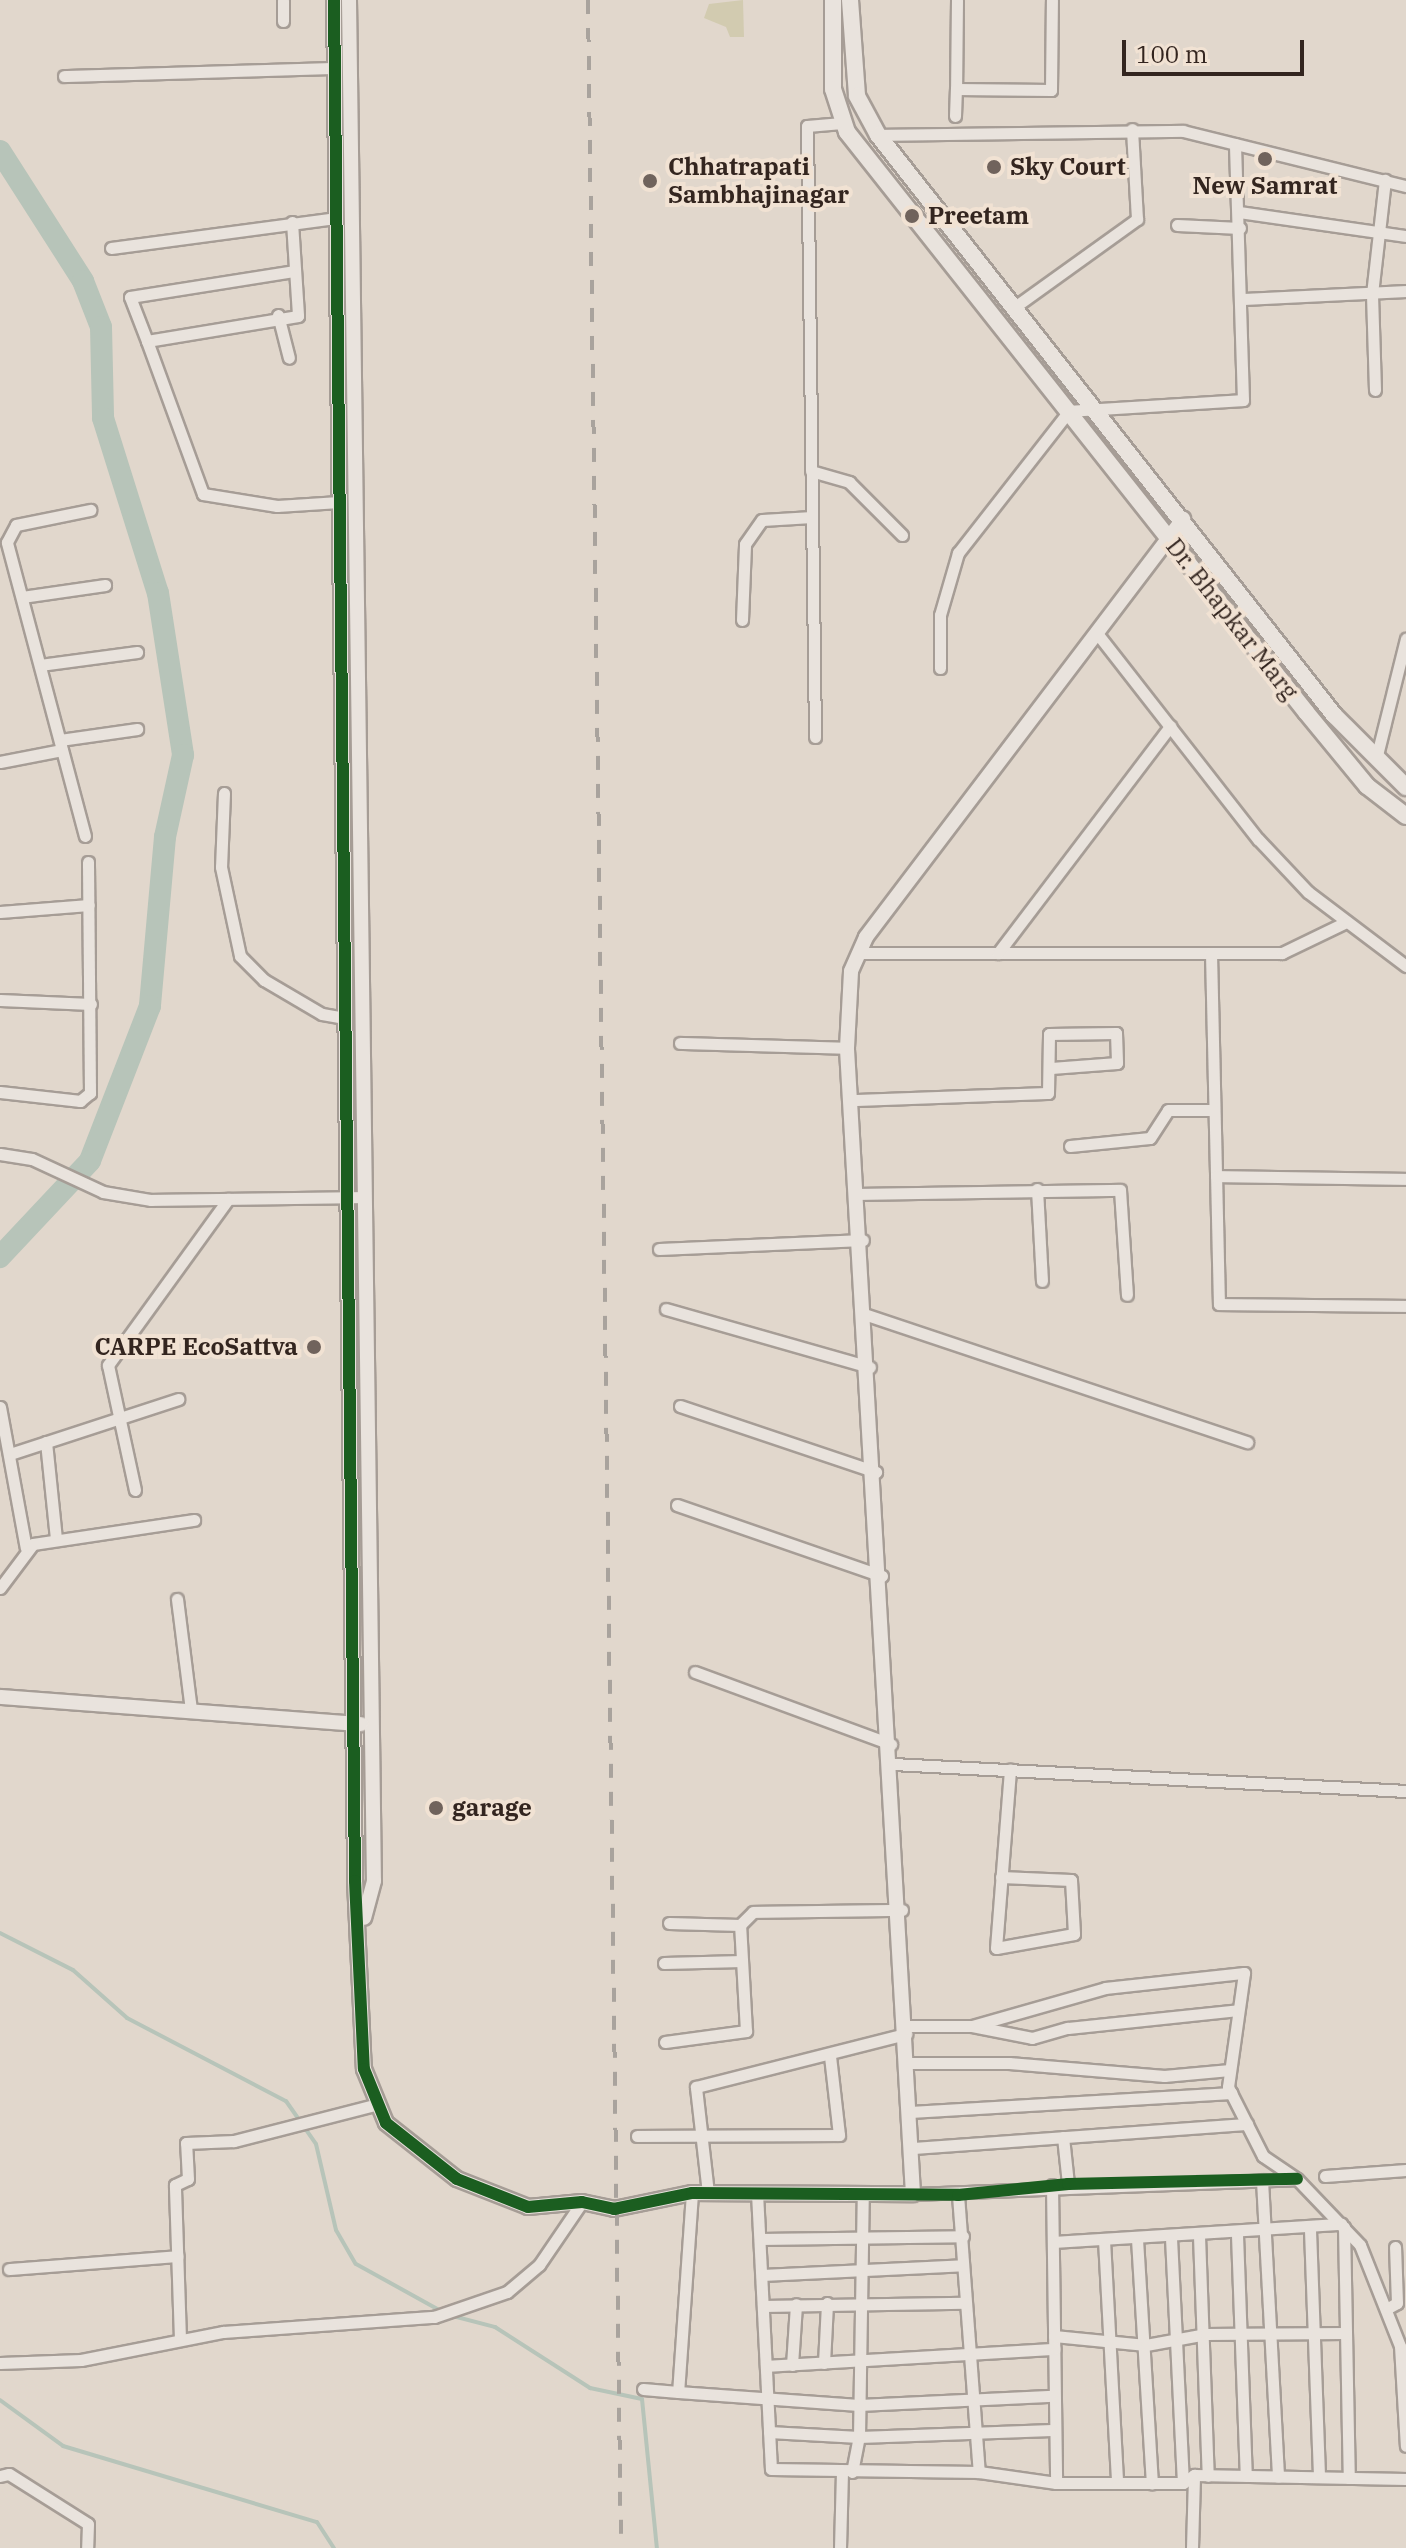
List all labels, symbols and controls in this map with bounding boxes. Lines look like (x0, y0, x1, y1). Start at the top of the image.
scale bar (1126, 24, 1308, 74)
text: 100 m (1136, 38, 1208, 70)
marker: New Samrat (1256, 150, 1274, 168)
place label: Chhatrapati Sambhajinagar (668, 153, 849, 209)
place label: Sky Court (1010, 153, 1126, 181)
marker: Sky Court (985, 158, 1003, 176)
marker: Chhatrapati Sambhajinagar (639, 170, 661, 192)
place label: New Samrat (1193, 172, 1337, 200)
place label: Preetam (928, 202, 1029, 230)
marker: Preetam (903, 207, 921, 225)
street label: Dr. Bhapkar Marg (1160, 532, 1304, 706)
place label: CARPE EcoSattva (94, 1333, 298, 1361)
marker: CARPE EcoSattva (305, 1338, 323, 1356)
place label: garage (452, 1794, 532, 1822)
marker: garage (427, 1799, 445, 1817)

